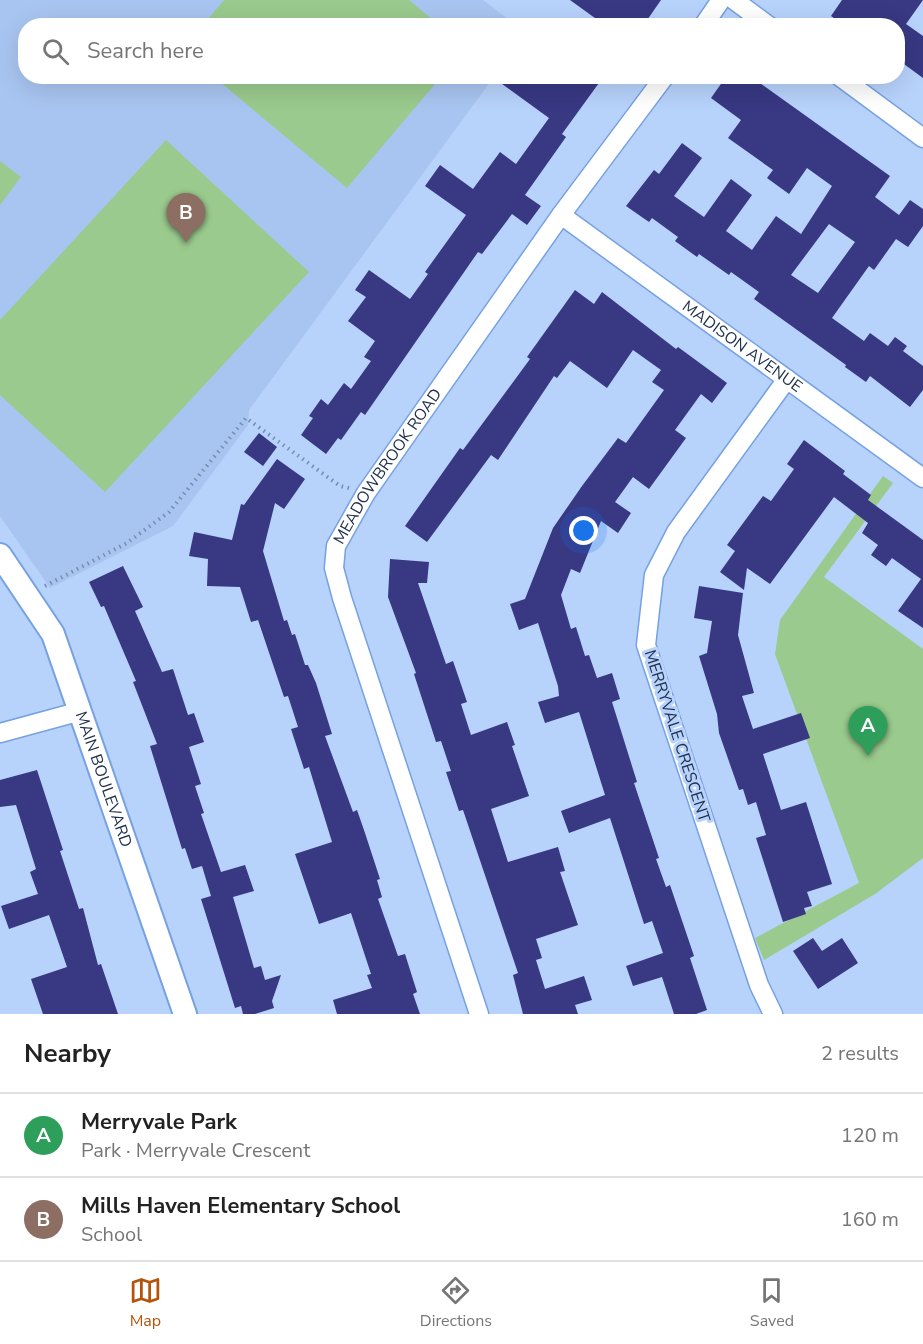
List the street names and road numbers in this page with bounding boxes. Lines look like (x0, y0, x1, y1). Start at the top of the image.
street label: MADISON AVENUE (678, 296, 807, 398)
street label: MEADOWBROOK ROAD (328, 384, 447, 548)
street label: MERRYVALE CRESCENT (639, 647, 715, 825)
street label: MAIN BOULEVARD (70, 708, 137, 850)

